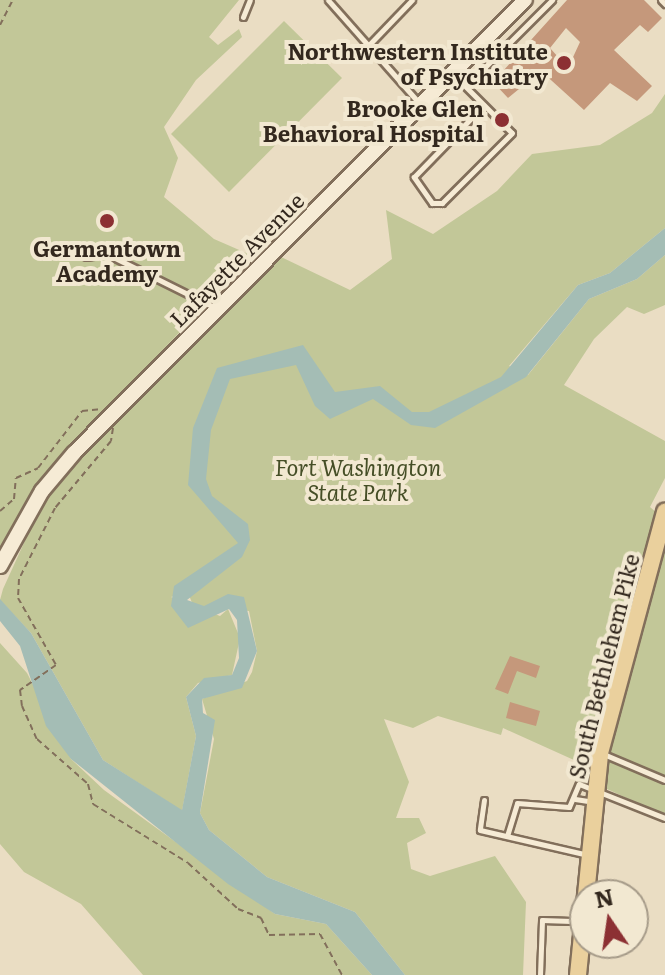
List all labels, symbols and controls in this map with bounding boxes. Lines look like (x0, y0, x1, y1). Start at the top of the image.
place label: Northwestern Institute of Psychiatry (287, 37, 548, 88)
marker: Northwestern Institute of Psychiatry (555, 54, 573, 72)
place label: Brooke Glen Behavioral Hospital (262, 94, 484, 146)
marker: Brooke Glen Behavioral Hospital (491, 109, 513, 131)
street label: Lafayette Avenue (163, 186, 309, 332)
marker: Germantown Academy (98, 212, 116, 230)
place label: Germantown Academy (33, 234, 181, 286)
park label: Fort Washington State Park (275, 453, 441, 504)
street label: South Bethlehem Pike (562, 551, 644, 781)
north arrow (569, 879, 649, 959)
text: N (591, 879, 617, 915)

